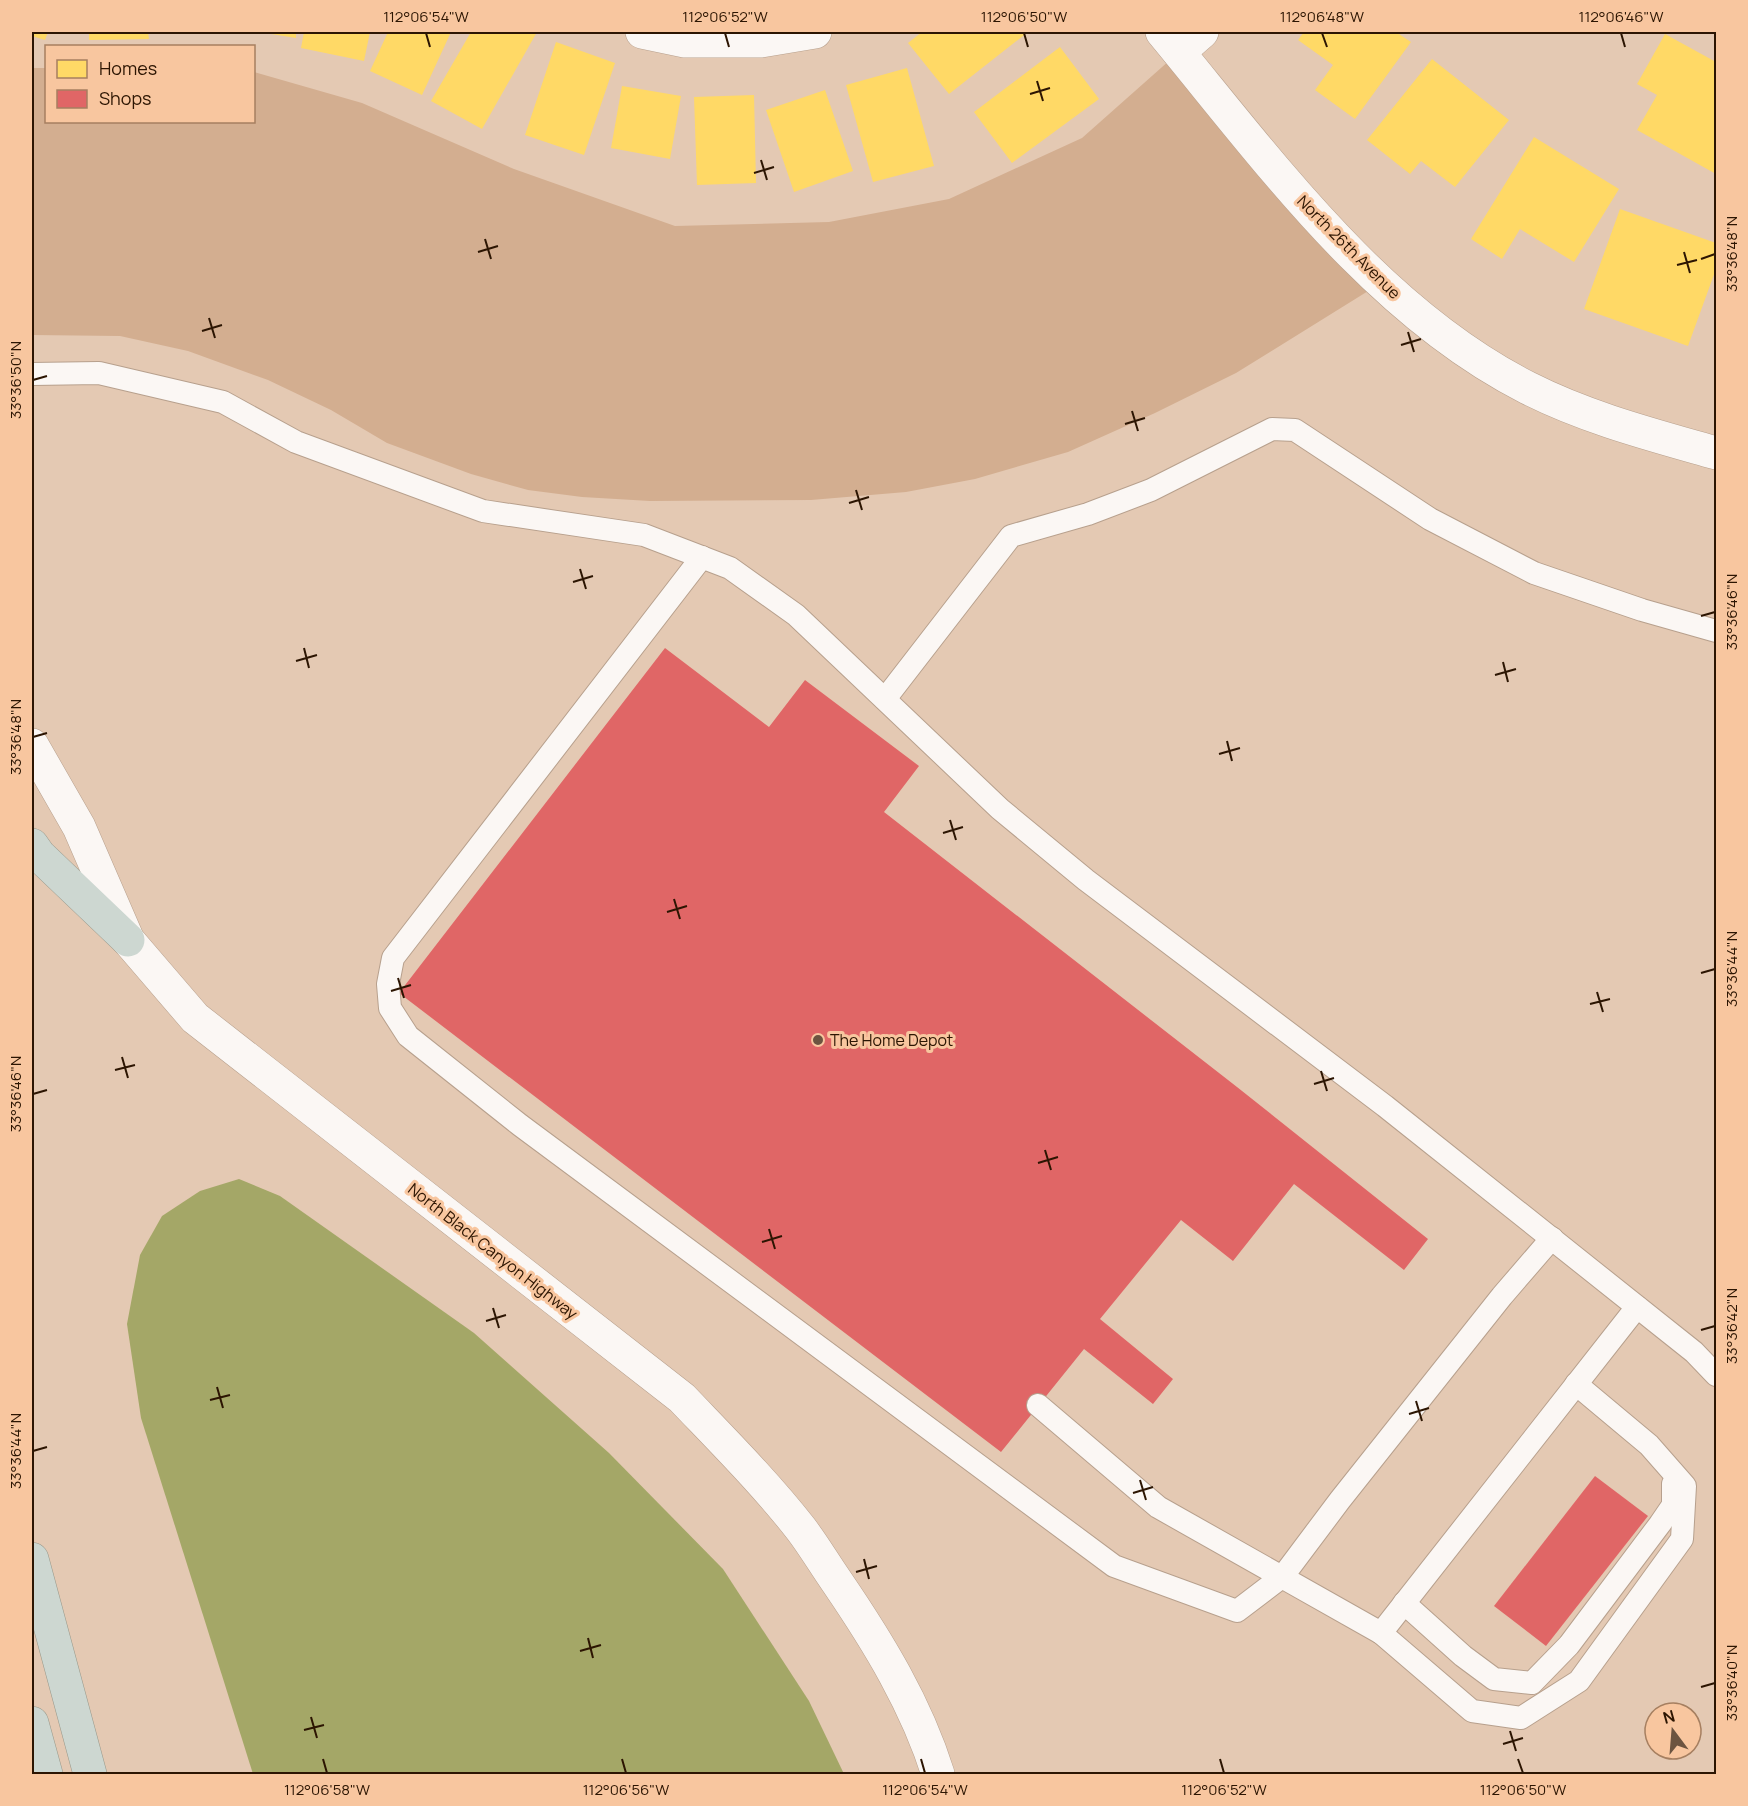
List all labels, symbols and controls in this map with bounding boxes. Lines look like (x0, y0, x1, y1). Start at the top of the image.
text: 112°06'54"W (383, 6, 469, 27)
text: 112°06'52"W (682, 6, 768, 27)
text: 112°06'50"W (981, 6, 1067, 27)
text: 112°06'48"W (1280, 6, 1364, 27)
text: 112°06'46"W (1579, 6, 1663, 27)
legend (45, 45, 255, 123)
text: Homes (99, 56, 157, 80)
text: Shops (99, 86, 151, 110)
street label: North 26th Avenue (1292, 190, 1406, 304)
text: 33°36'48"N (1721, 216, 1742, 292)
text: 33°36'50"N (5, 341, 26, 419)
text: 33°36'46"N (1721, 574, 1742, 650)
text: 33°36'48"N (5, 699, 26, 775)
text: 33°36'44"N (1721, 931, 1742, 1007)
place label: The Home Depot (830, 1029, 953, 1051)
marker: The Home Depot (811, 1033, 825, 1047)
text: 33°36'46"N (5, 1056, 26, 1132)
street label: North Black Canyon Highway (404, 1178, 583, 1325)
text: 33°36'42"N (1721, 1288, 1742, 1364)
text: 33°36'44"N (5, 1413, 26, 1489)
text: 33°36'40"N (1721, 1645, 1742, 1721)
north arrow (1643, 1701, 1703, 1761)
text: N (1660, 1704, 1677, 1729)
text: 112°06'58"W (284, 1779, 370, 1800)
text: 112°06'56"W (583, 1779, 669, 1800)
text: 112°06'54"W (882, 1779, 968, 1800)
text: 112°06'52"W (1181, 1779, 1267, 1800)
text: 112°06'50"W (1480, 1779, 1566, 1800)

